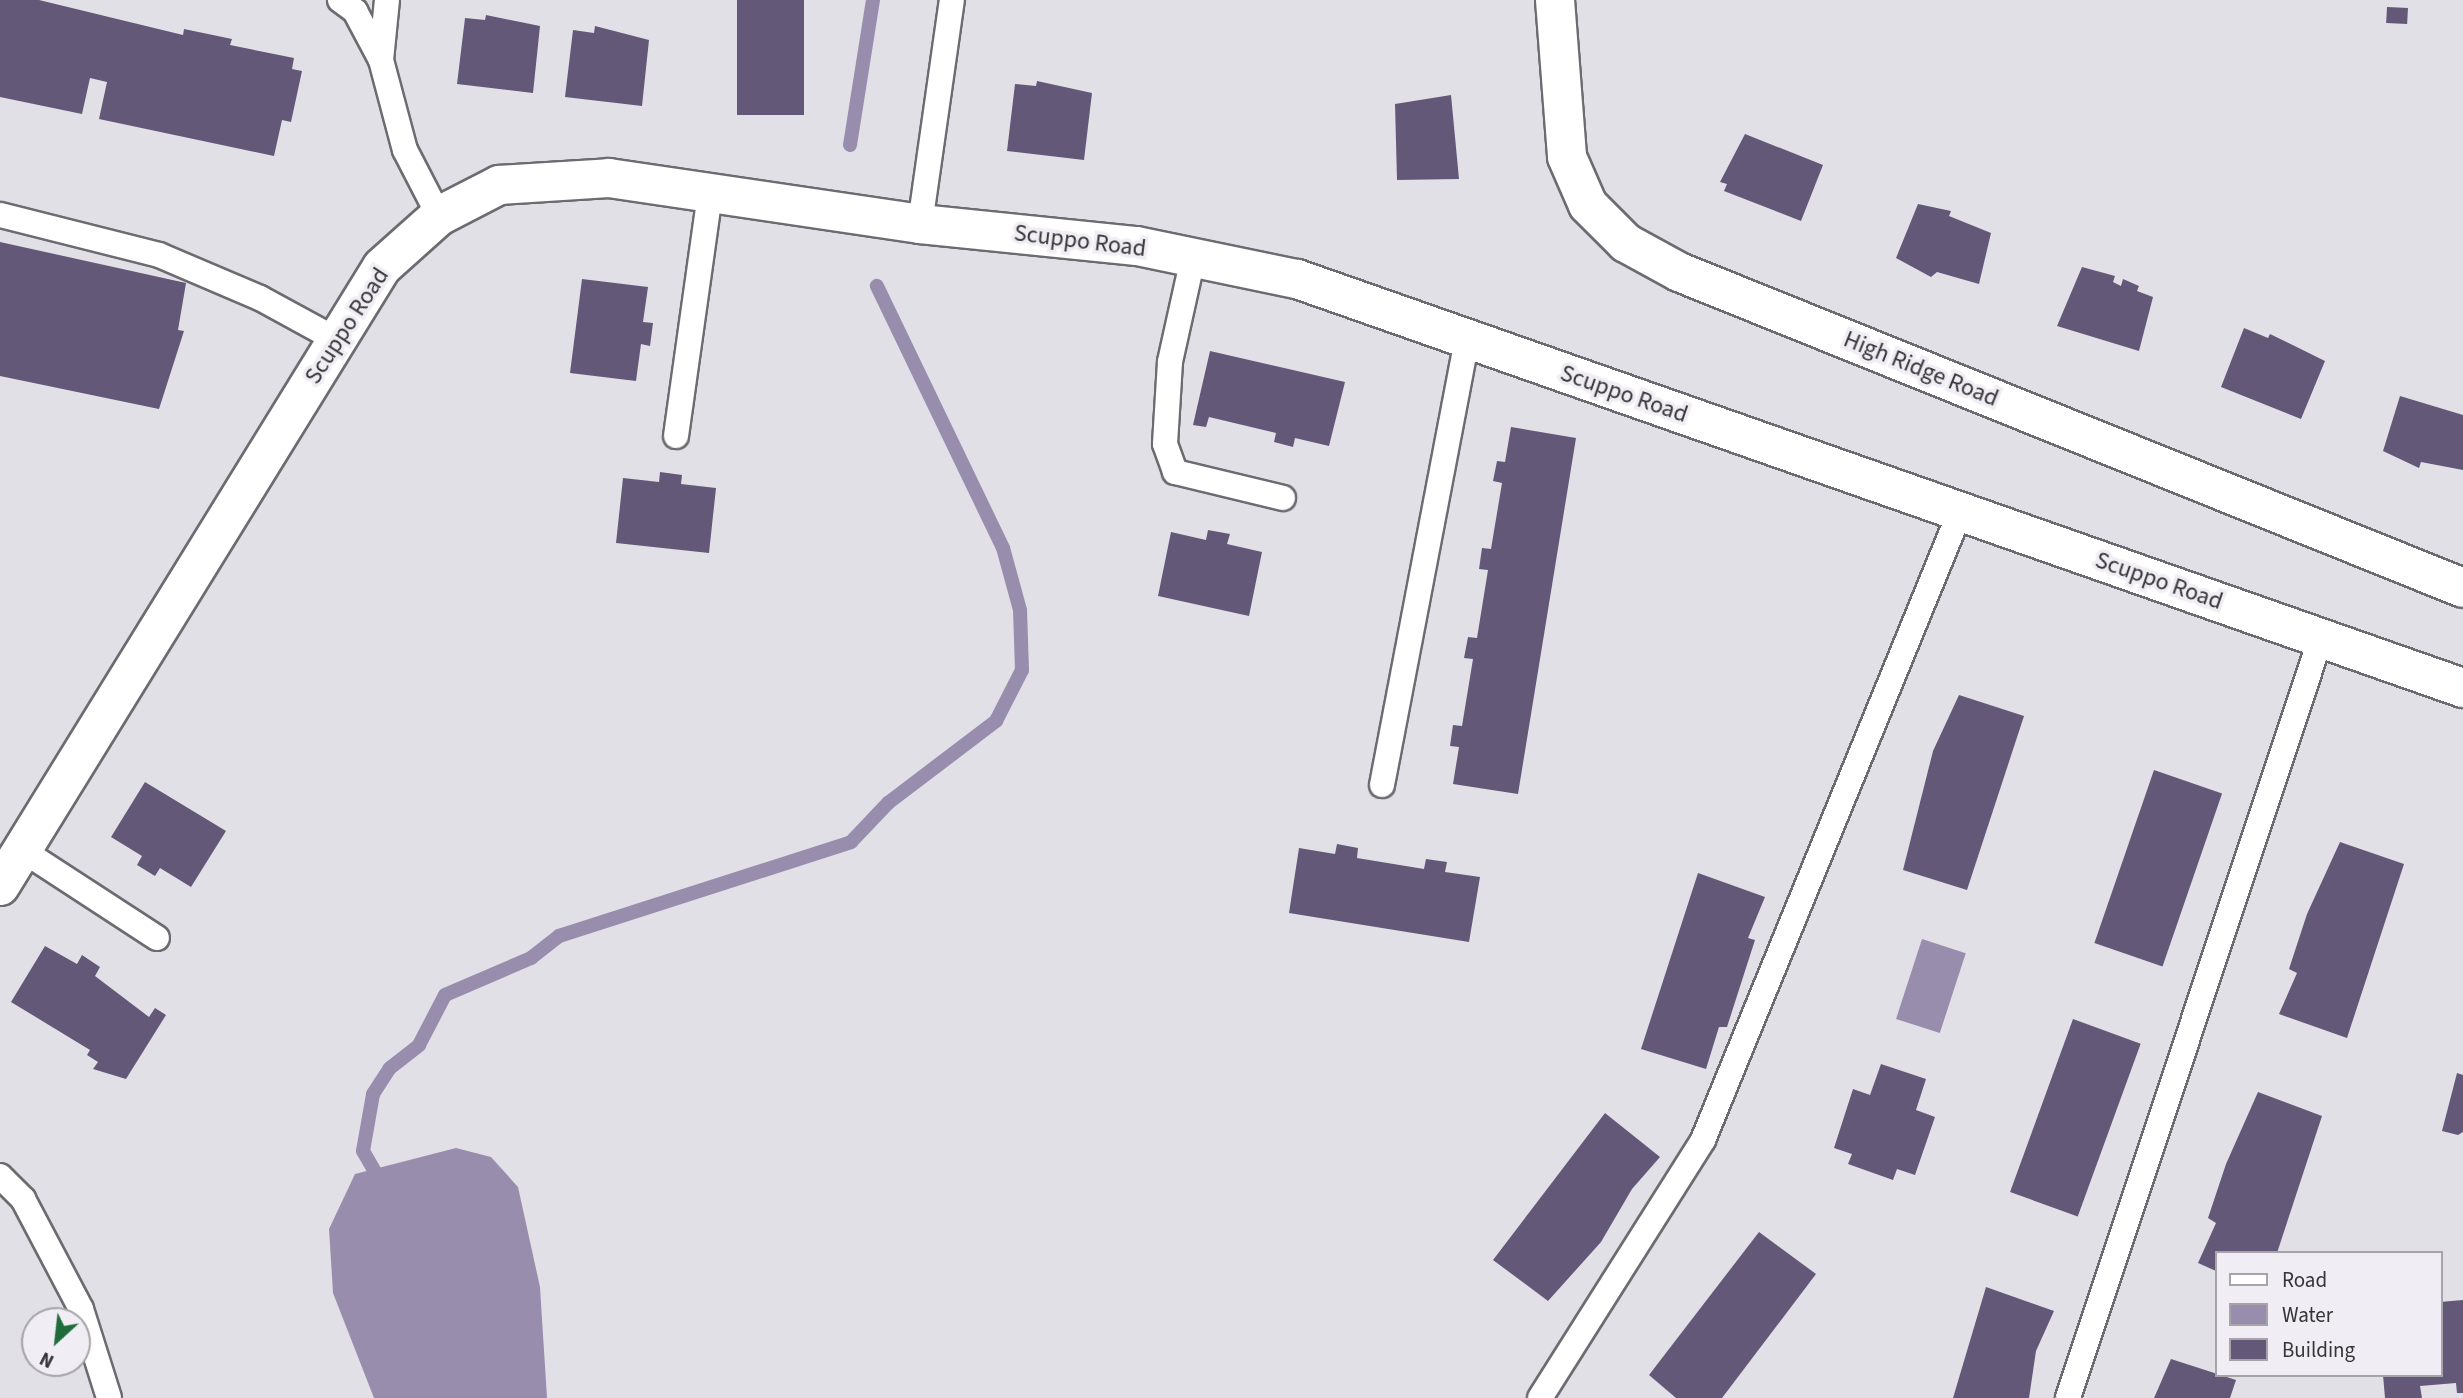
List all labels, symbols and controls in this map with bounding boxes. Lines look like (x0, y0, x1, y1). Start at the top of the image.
street label: Scuppo Road (1012, 219, 1148, 263)
street label: Scuppo Road (299, 262, 395, 390)
street label: High Ridge Road (1839, 325, 2003, 413)
street label: Scuppo Road (1557, 359, 1691, 429)
street label: Scuppo Road (2092, 546, 2226, 616)
legend (2214, 1251, 2442, 1377)
text: Road (2282, 1265, 2327, 1295)
text: Water (2282, 1300, 2333, 1330)
north arrow (21, 1307, 91, 1377)
text: Building (2282, 1335, 2355, 1365)
text: N (35, 1344, 59, 1374)

